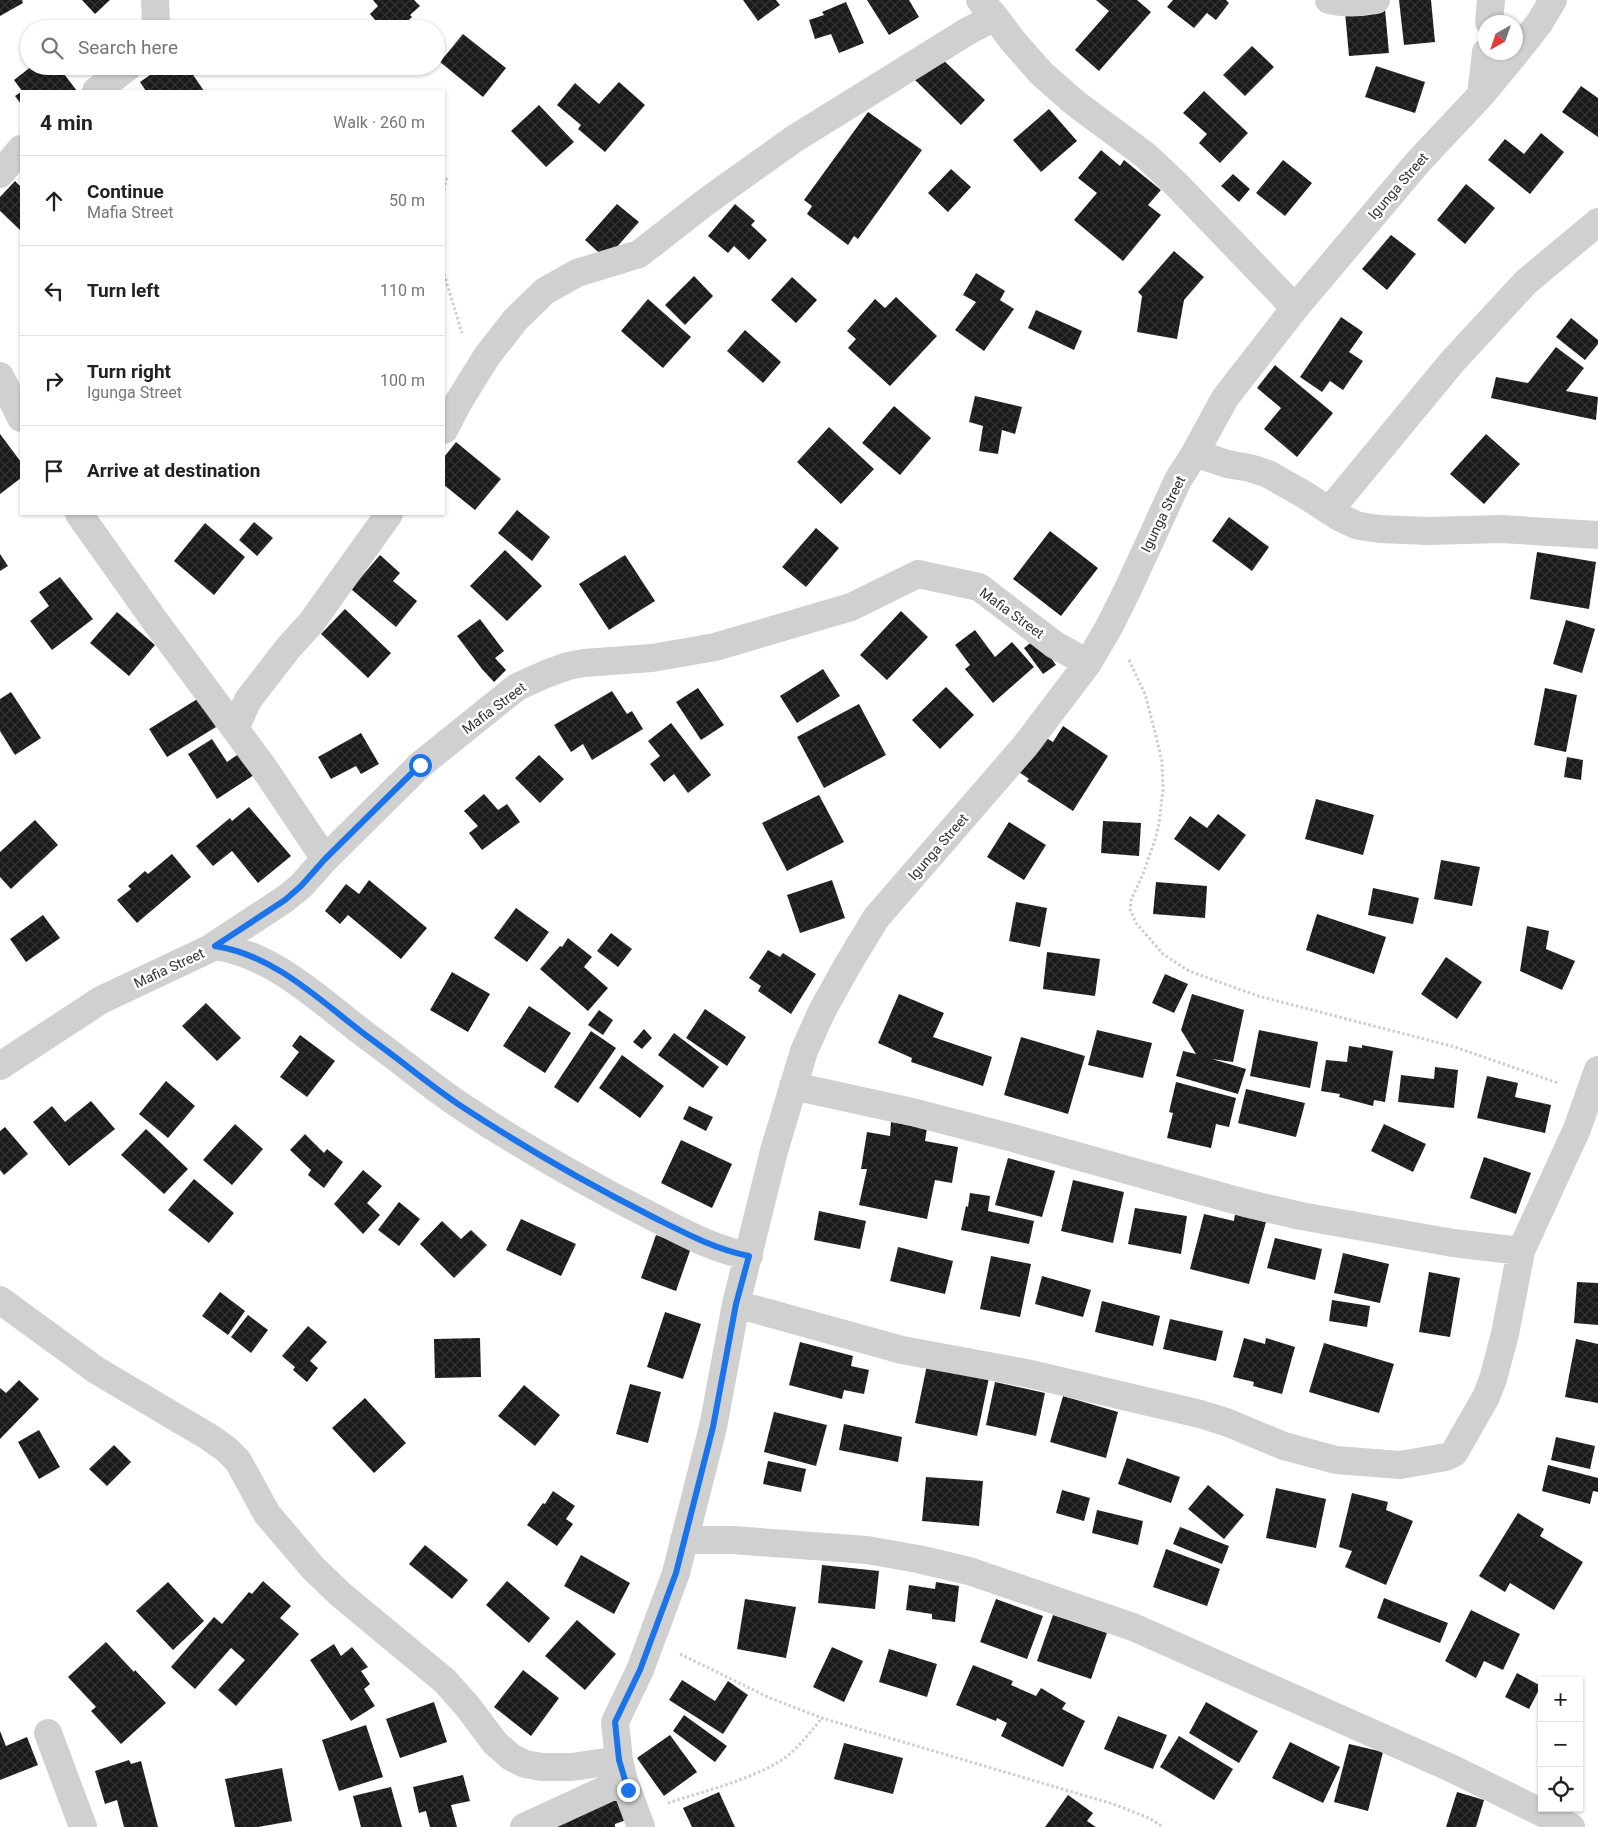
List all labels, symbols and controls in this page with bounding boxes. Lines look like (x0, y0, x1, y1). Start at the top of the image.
north arrow (1478, 15, 1523, 60)
search box (20, 20, 445, 75)
icon: search (38, 34, 66, 62)
text: Search here (78, 36, 178, 59)
text: 4 min (40, 111, 93, 135)
text: Walk · 260 m (333, 113, 425, 132)
street label: Igunga Street (1365, 149, 1432, 223)
text: Continue (87, 180, 164, 203)
icon: ahead (40, 187, 68, 215)
text: 50 m (389, 191, 425, 210)
text: Mafia Street (87, 203, 173, 222)
icon: left (40, 277, 68, 305)
text: Turn left (87, 279, 160, 302)
text: 110 m (380, 281, 425, 300)
text: Turn right (87, 360, 171, 383)
icon: right (40, 367, 68, 395)
text: 100 m (380, 371, 425, 390)
text: Igunga Street (87, 383, 182, 402)
icon: arrive (40, 457, 68, 485)
text: Arrive at destination (87, 459, 260, 482)
street label: Igunga Street (1138, 473, 1189, 555)
street label: Mafia Street (977, 584, 1048, 642)
street label: Mafia Street (459, 679, 529, 737)
route start (409, 754, 432, 777)
street label: Igunga Street (905, 810, 972, 884)
street label: Mafia Street (131, 945, 207, 991)
map controls (1538, 1677, 1583, 1812)
button: + (1538, 1677, 1583, 1722)
button: − (1538, 1722, 1583, 1767)
button: locate (1538, 1767, 1583, 1812)
route end (617, 1779, 640, 1802)

